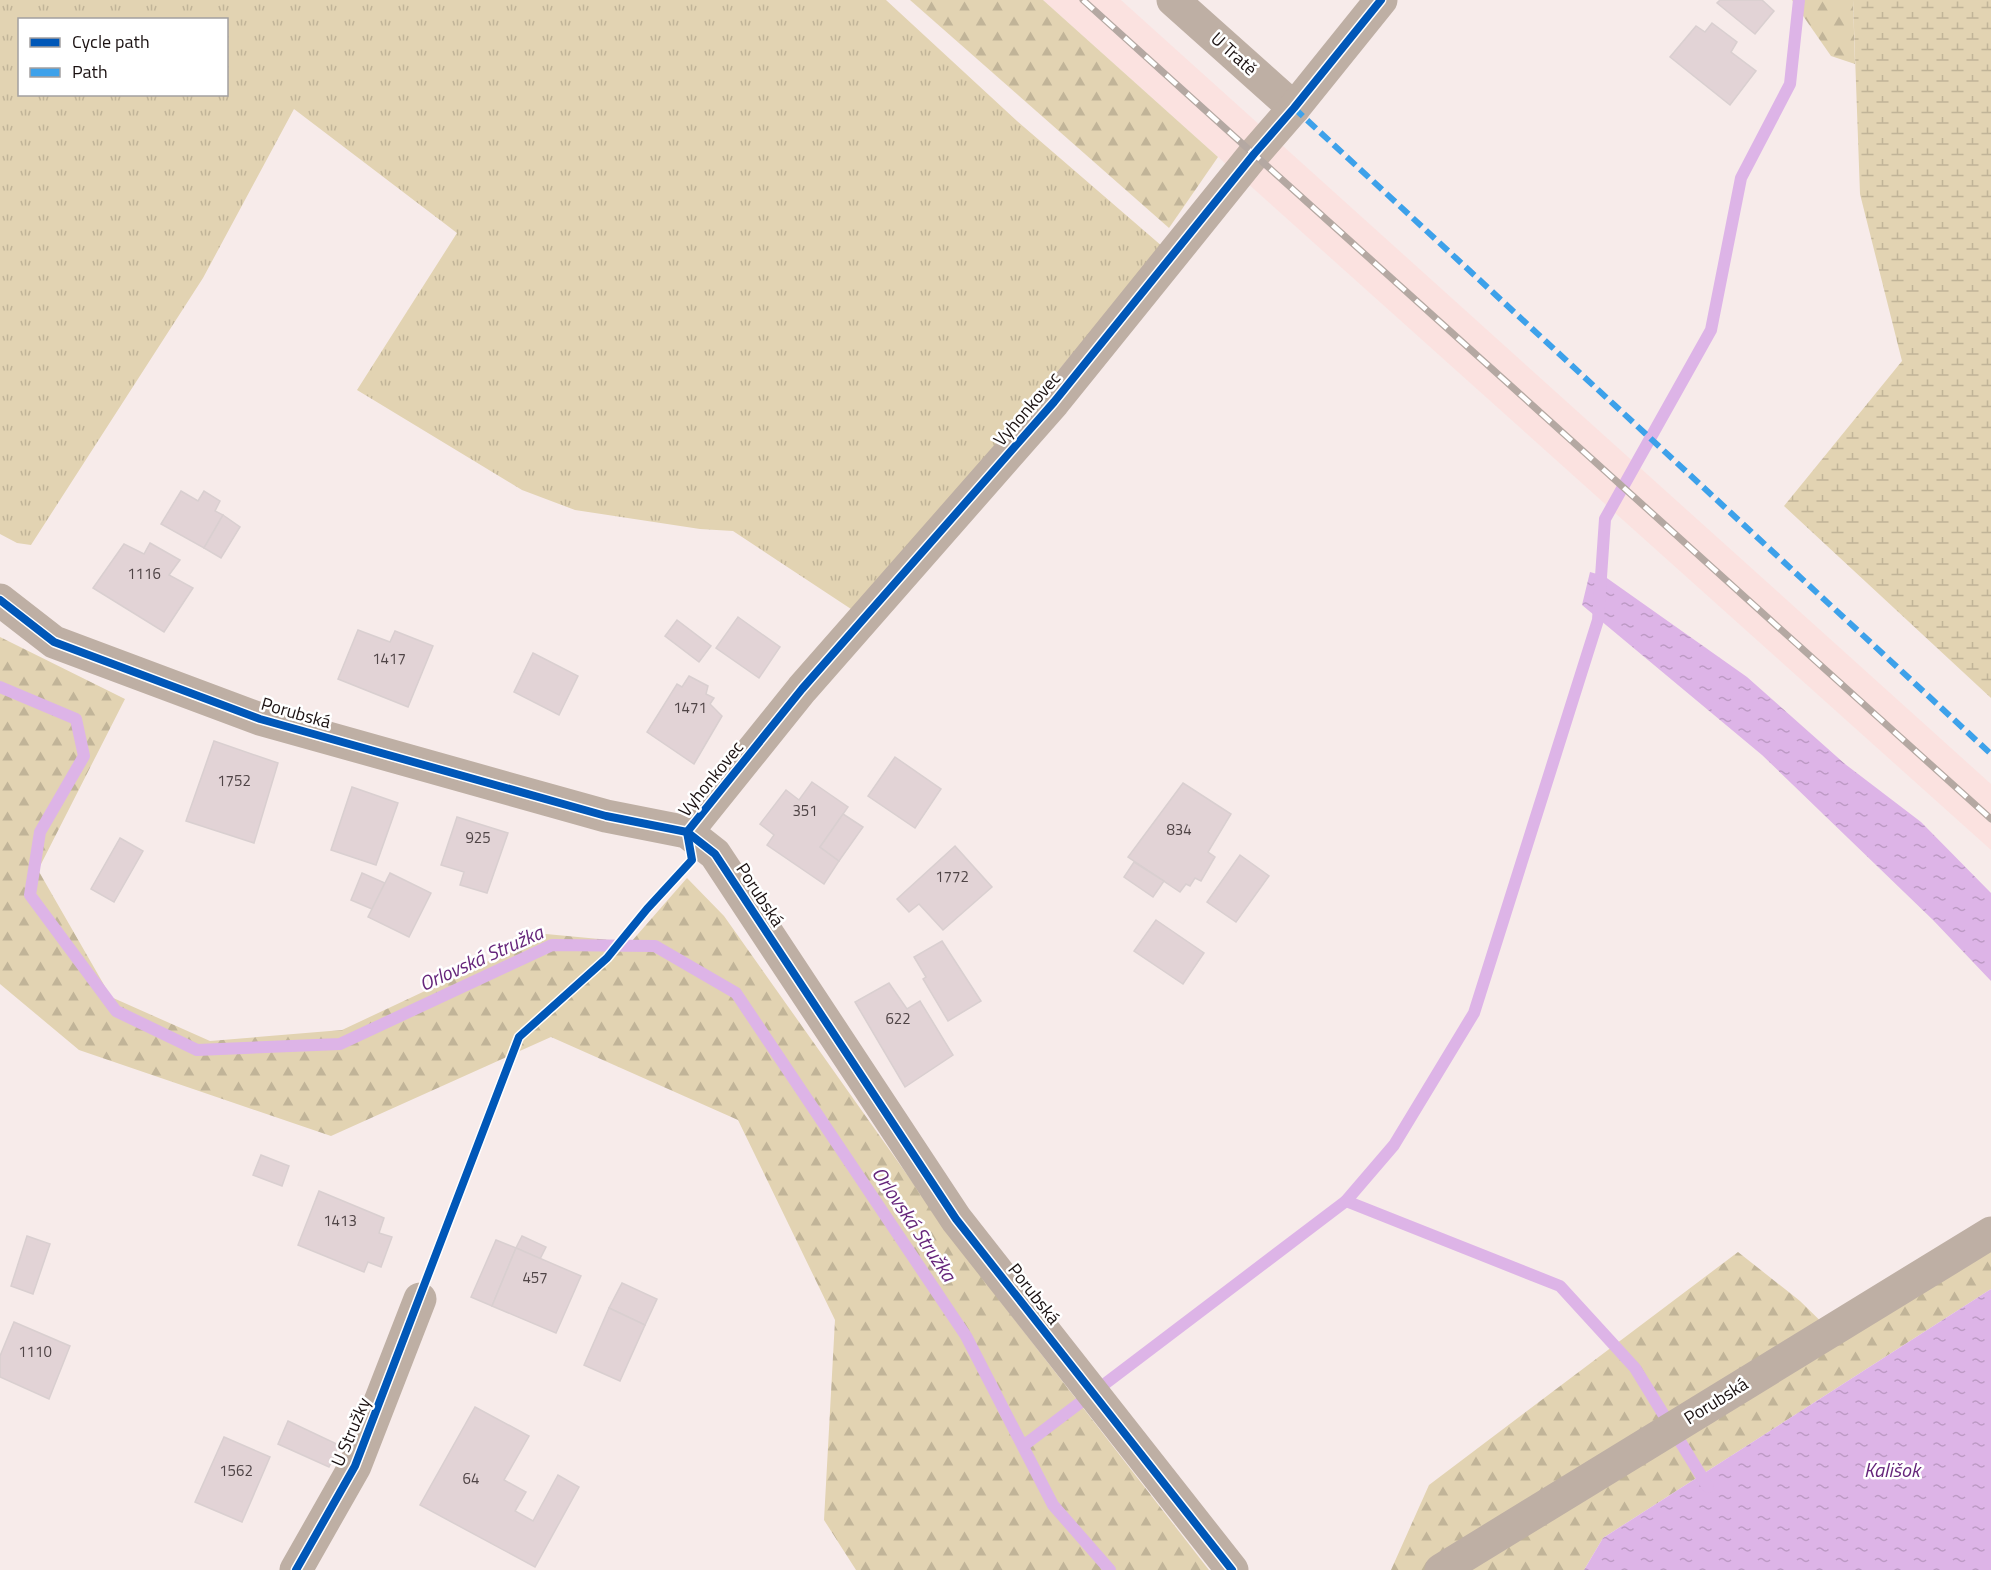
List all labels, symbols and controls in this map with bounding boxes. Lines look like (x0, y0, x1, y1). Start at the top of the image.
legend (18, 18, 228, 96)
street label: U Tratě (1205, 25, 1263, 82)
text: Cycle path (72, 28, 150, 55)
text: Path (72, 58, 108, 85)
street label: Vyhonkovec (987, 365, 1067, 452)
house number: 1116 (127, 562, 161, 585)
house number: 1417 (372, 647, 406, 670)
street label: Porubská (258, 690, 334, 735)
house number: 1471 (673, 696, 707, 719)
street label: Vyhonkovec (671, 735, 750, 823)
house number: 1752 (217, 769, 251, 792)
house number: 351 (792, 799, 818, 822)
house number: 834 (1166, 818, 1192, 841)
house number: 925 (465, 826, 491, 849)
street label: Porubská (730, 857, 791, 932)
house number: 1772 (935, 865, 969, 888)
water label: Orlovská Stružka (414, 916, 549, 999)
house number: 622 (885, 1007, 911, 1030)
water label: Orlovská Stružka (864, 1160, 965, 1288)
house number: 1413 (323, 1209, 357, 1232)
street label: Porubská (1002, 1257, 1067, 1330)
house number: 457 (522, 1266, 548, 1289)
house number: 1110 (18, 1340, 52, 1363)
street label: Porubská (1678, 1370, 1753, 1431)
street label: U Stružky (324, 1393, 377, 1471)
water label: Kališok (1864, 1454, 1922, 1485)
house number: 1562 (219, 1459, 253, 1482)
house number: 64 (463, 1467, 479, 1490)

